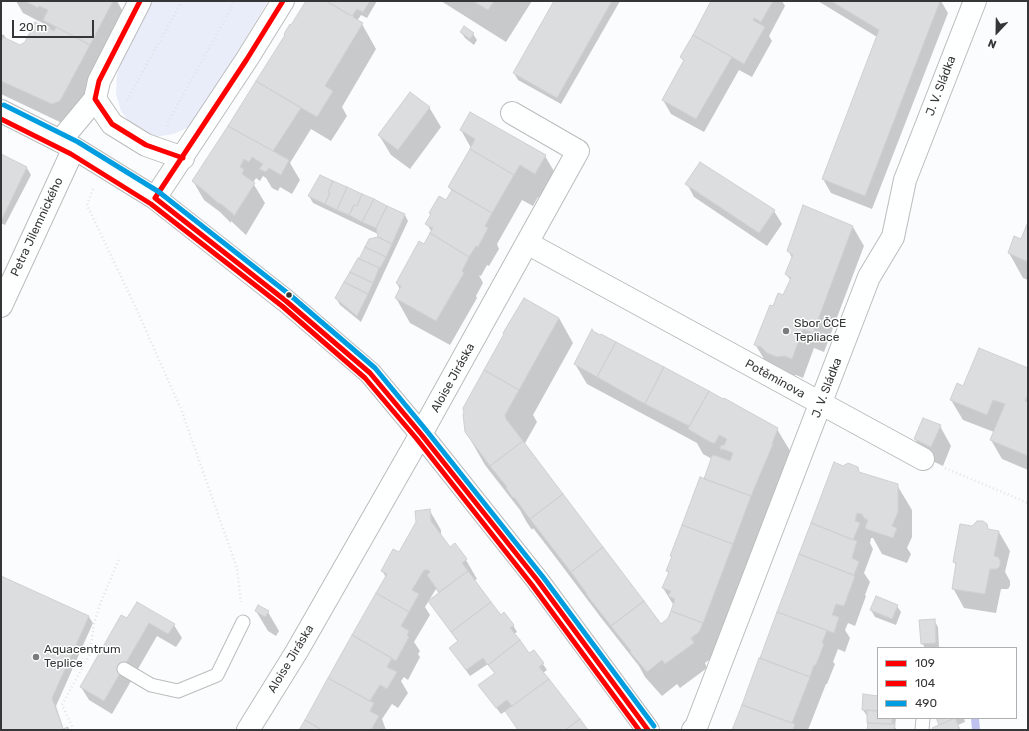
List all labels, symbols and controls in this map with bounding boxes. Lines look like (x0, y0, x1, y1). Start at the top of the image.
scale bar (14, 12, 96, 38)
north arrow (977, 12, 1017, 52)
text: 20 m (19, 20, 47, 34)
text: N (986, 36, 998, 51)
street label: J. V. Sládka (923, 54, 959, 118)
street label: Petra Jilemnického (8, 175, 66, 279)
unlabelled marker (284, 290, 294, 300)
place label: Sbor ČCE Tepliace (794, 317, 846, 345)
marker: Sbor ČCE Tepliace (781, 326, 791, 336)
street label: Aloise Jiráska (428, 341, 478, 415)
street label: J. V. Sládka (809, 356, 845, 420)
street label: Potěminova (742, 357, 808, 401)
street label: Aloise Jiráska (265, 622, 317, 696)
place label: Aquacentrum Teplice (44, 643, 121, 671)
legend (877, 647, 1017, 719)
marker: Aquacentrum Teplice (31, 652, 41, 662)
text: 109 (915, 656, 935, 670)
text: 104 (915, 676, 935, 690)
text: 490 (915, 696, 937, 710)

